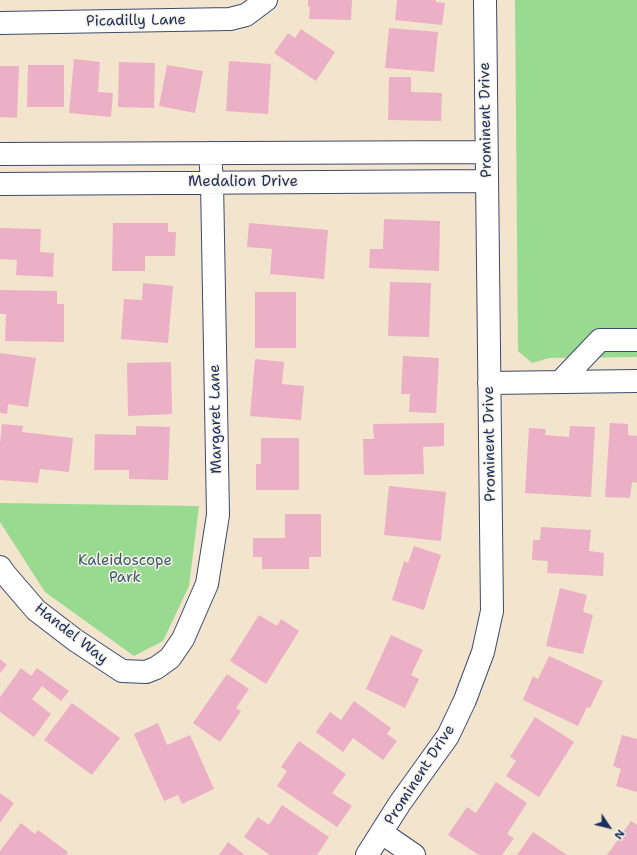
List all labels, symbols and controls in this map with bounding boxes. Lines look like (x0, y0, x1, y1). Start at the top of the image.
street label: Picadilly Lane (86, 11, 186, 31)
street label: Prominent Drive (476, 62, 496, 178)
street label: Medalion Drive (188, 173, 298, 191)
street label: Margaret Lane (206, 364, 226, 474)
street label: Prominent Drive (480, 386, 500, 502)
park label: Kaleidoscope Park (78, 552, 172, 587)
street label: Handel Way (31, 600, 111, 668)
street label: Prominent Drive (381, 722, 459, 828)
north arrow (589, 807, 629, 847)
text: N (611, 826, 628, 842)

